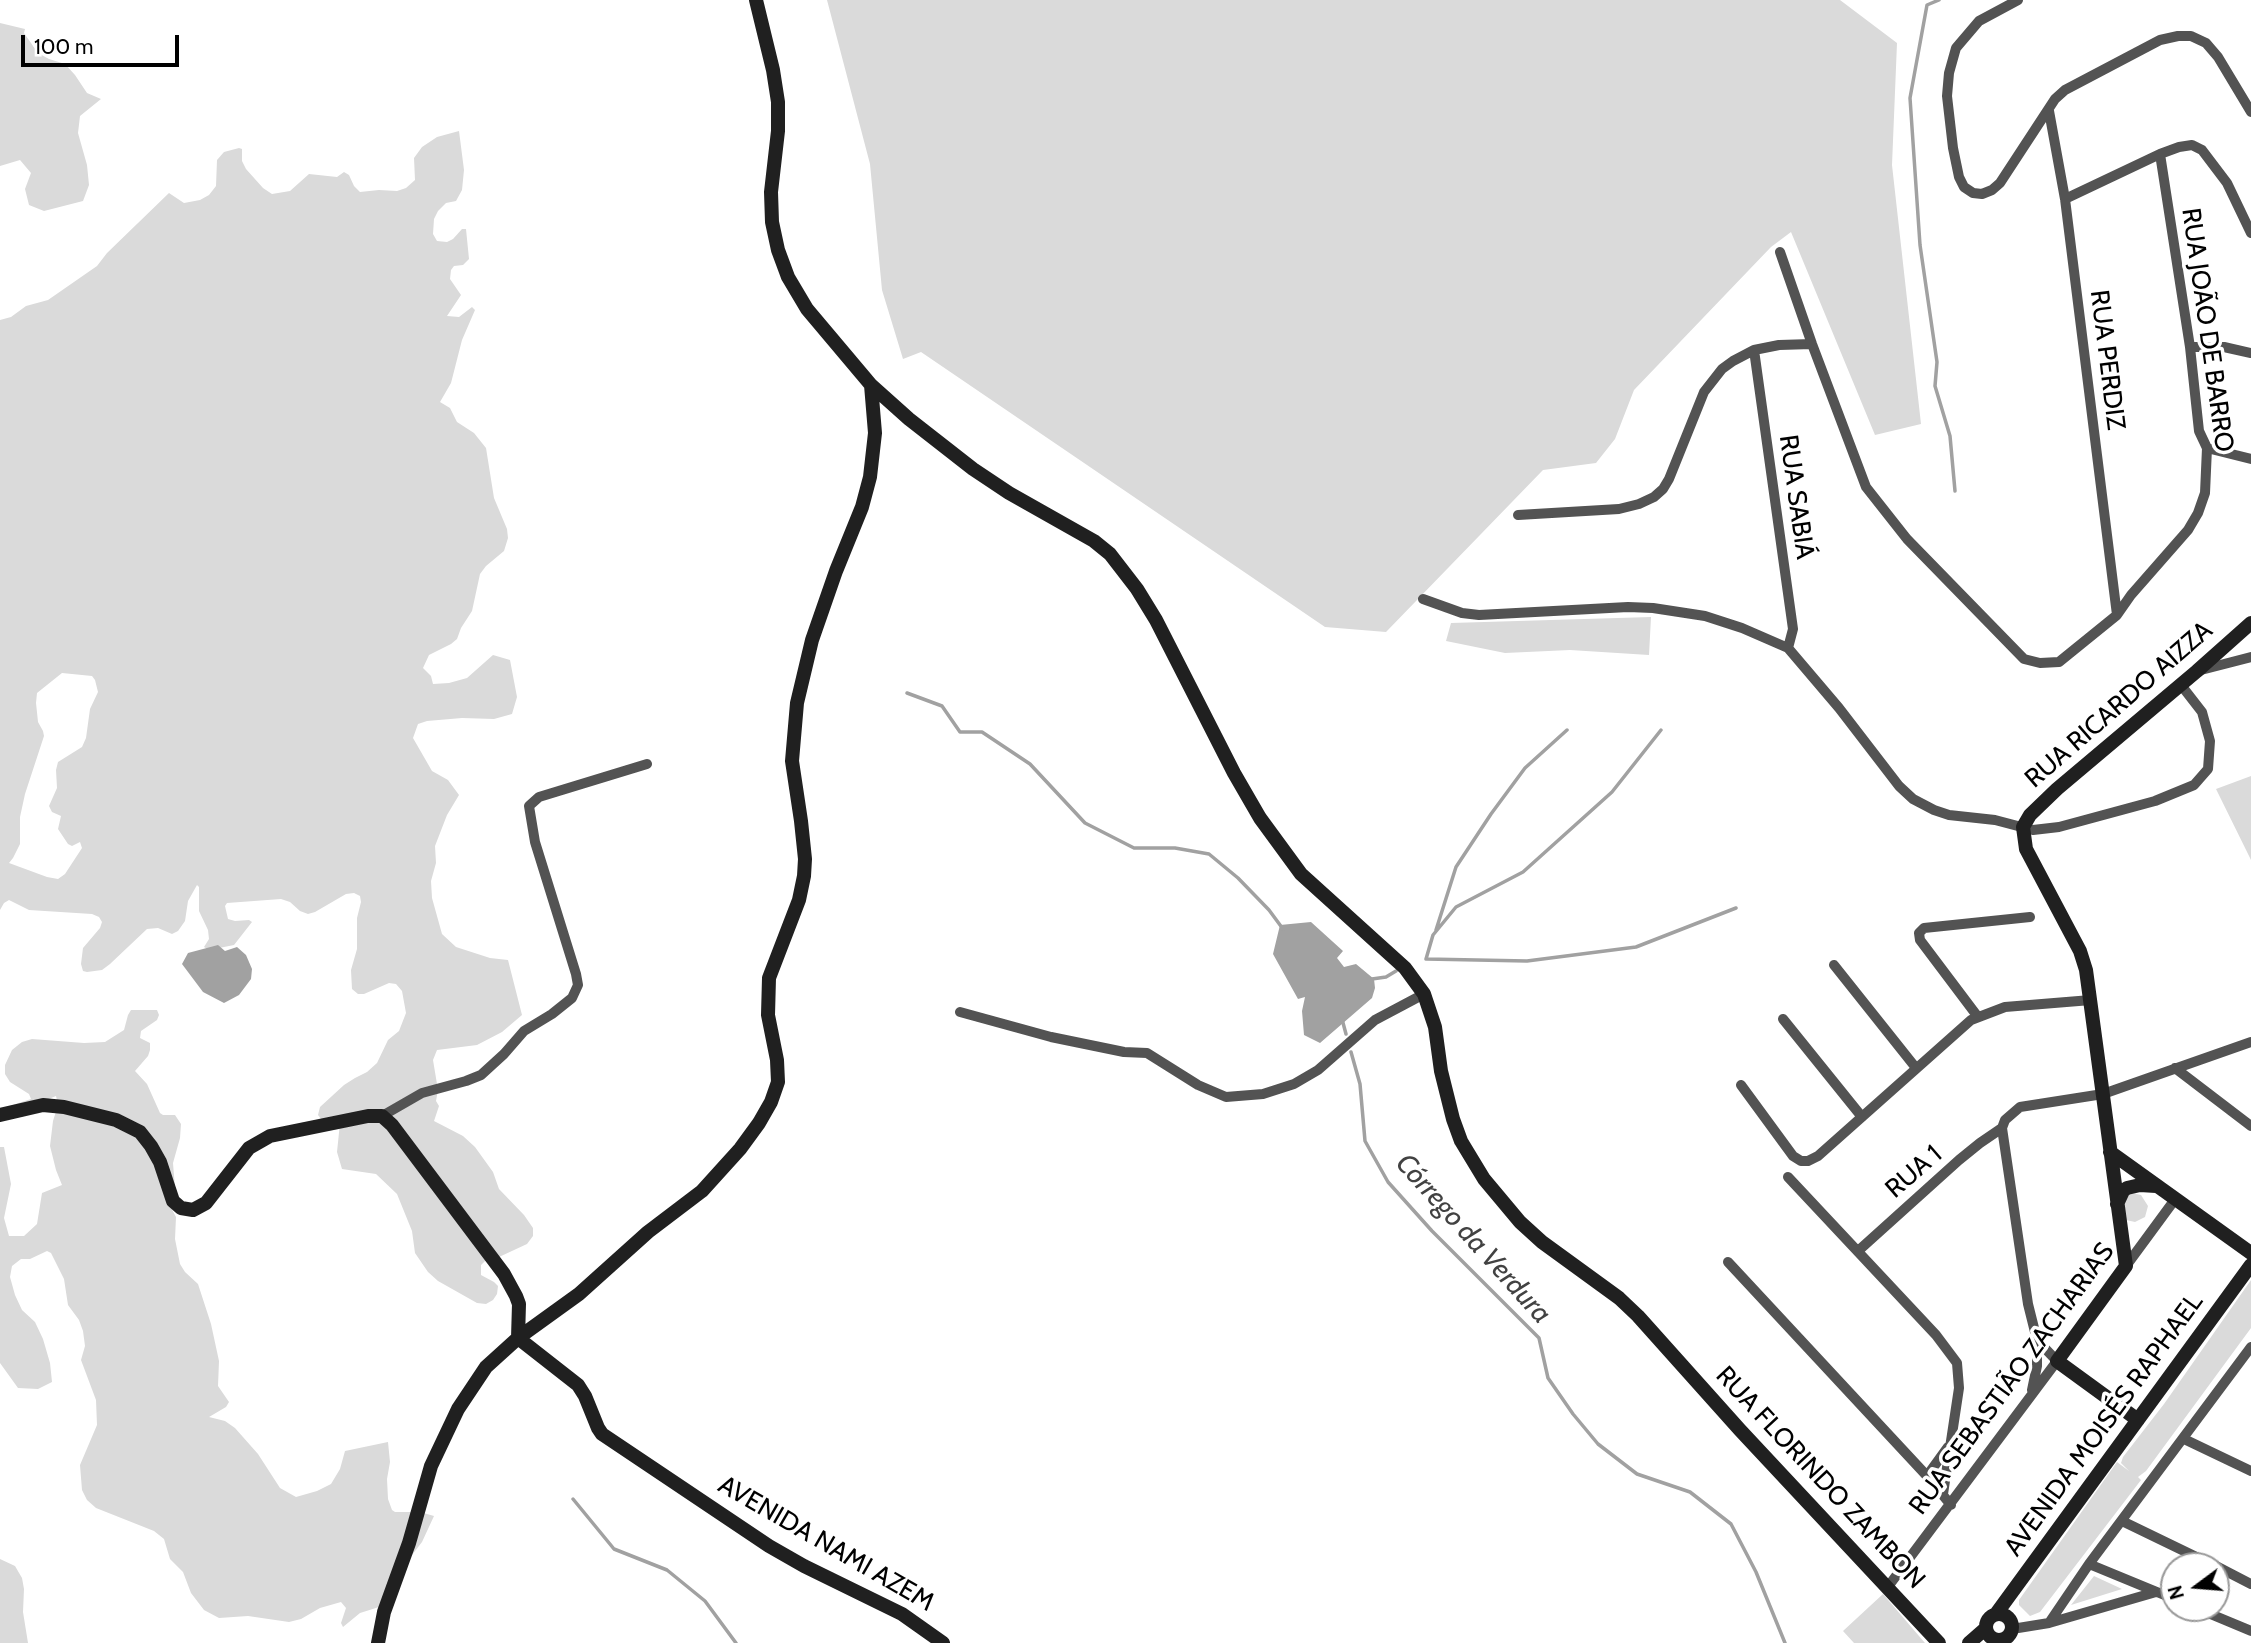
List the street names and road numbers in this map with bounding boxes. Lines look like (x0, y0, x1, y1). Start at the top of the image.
street label: RUA JOÃO DE BARRO (2174, 206, 2240, 454)
street label: RUA PERDIZ (2083, 288, 2131, 432)
street label: RUA SABIÁ (1772, 433, 1820, 561)
street label: RUA RICARDO AIZZA (2019, 615, 2219, 795)
street label: RUA 1 (1879, 1139, 1949, 1205)
street label: RUA SEBASTIÃO ZACHARIAS (1903, 1237, 2121, 1521)
street label: AVENIDA MOISÉS RAPHAEL (1998, 1288, 2210, 1562)
street label: RUA FLORINDO ZAMBON (1709, 1360, 1931, 1596)
street label: AVENIDA NAMI AZEM (713, 1469, 939, 1619)

